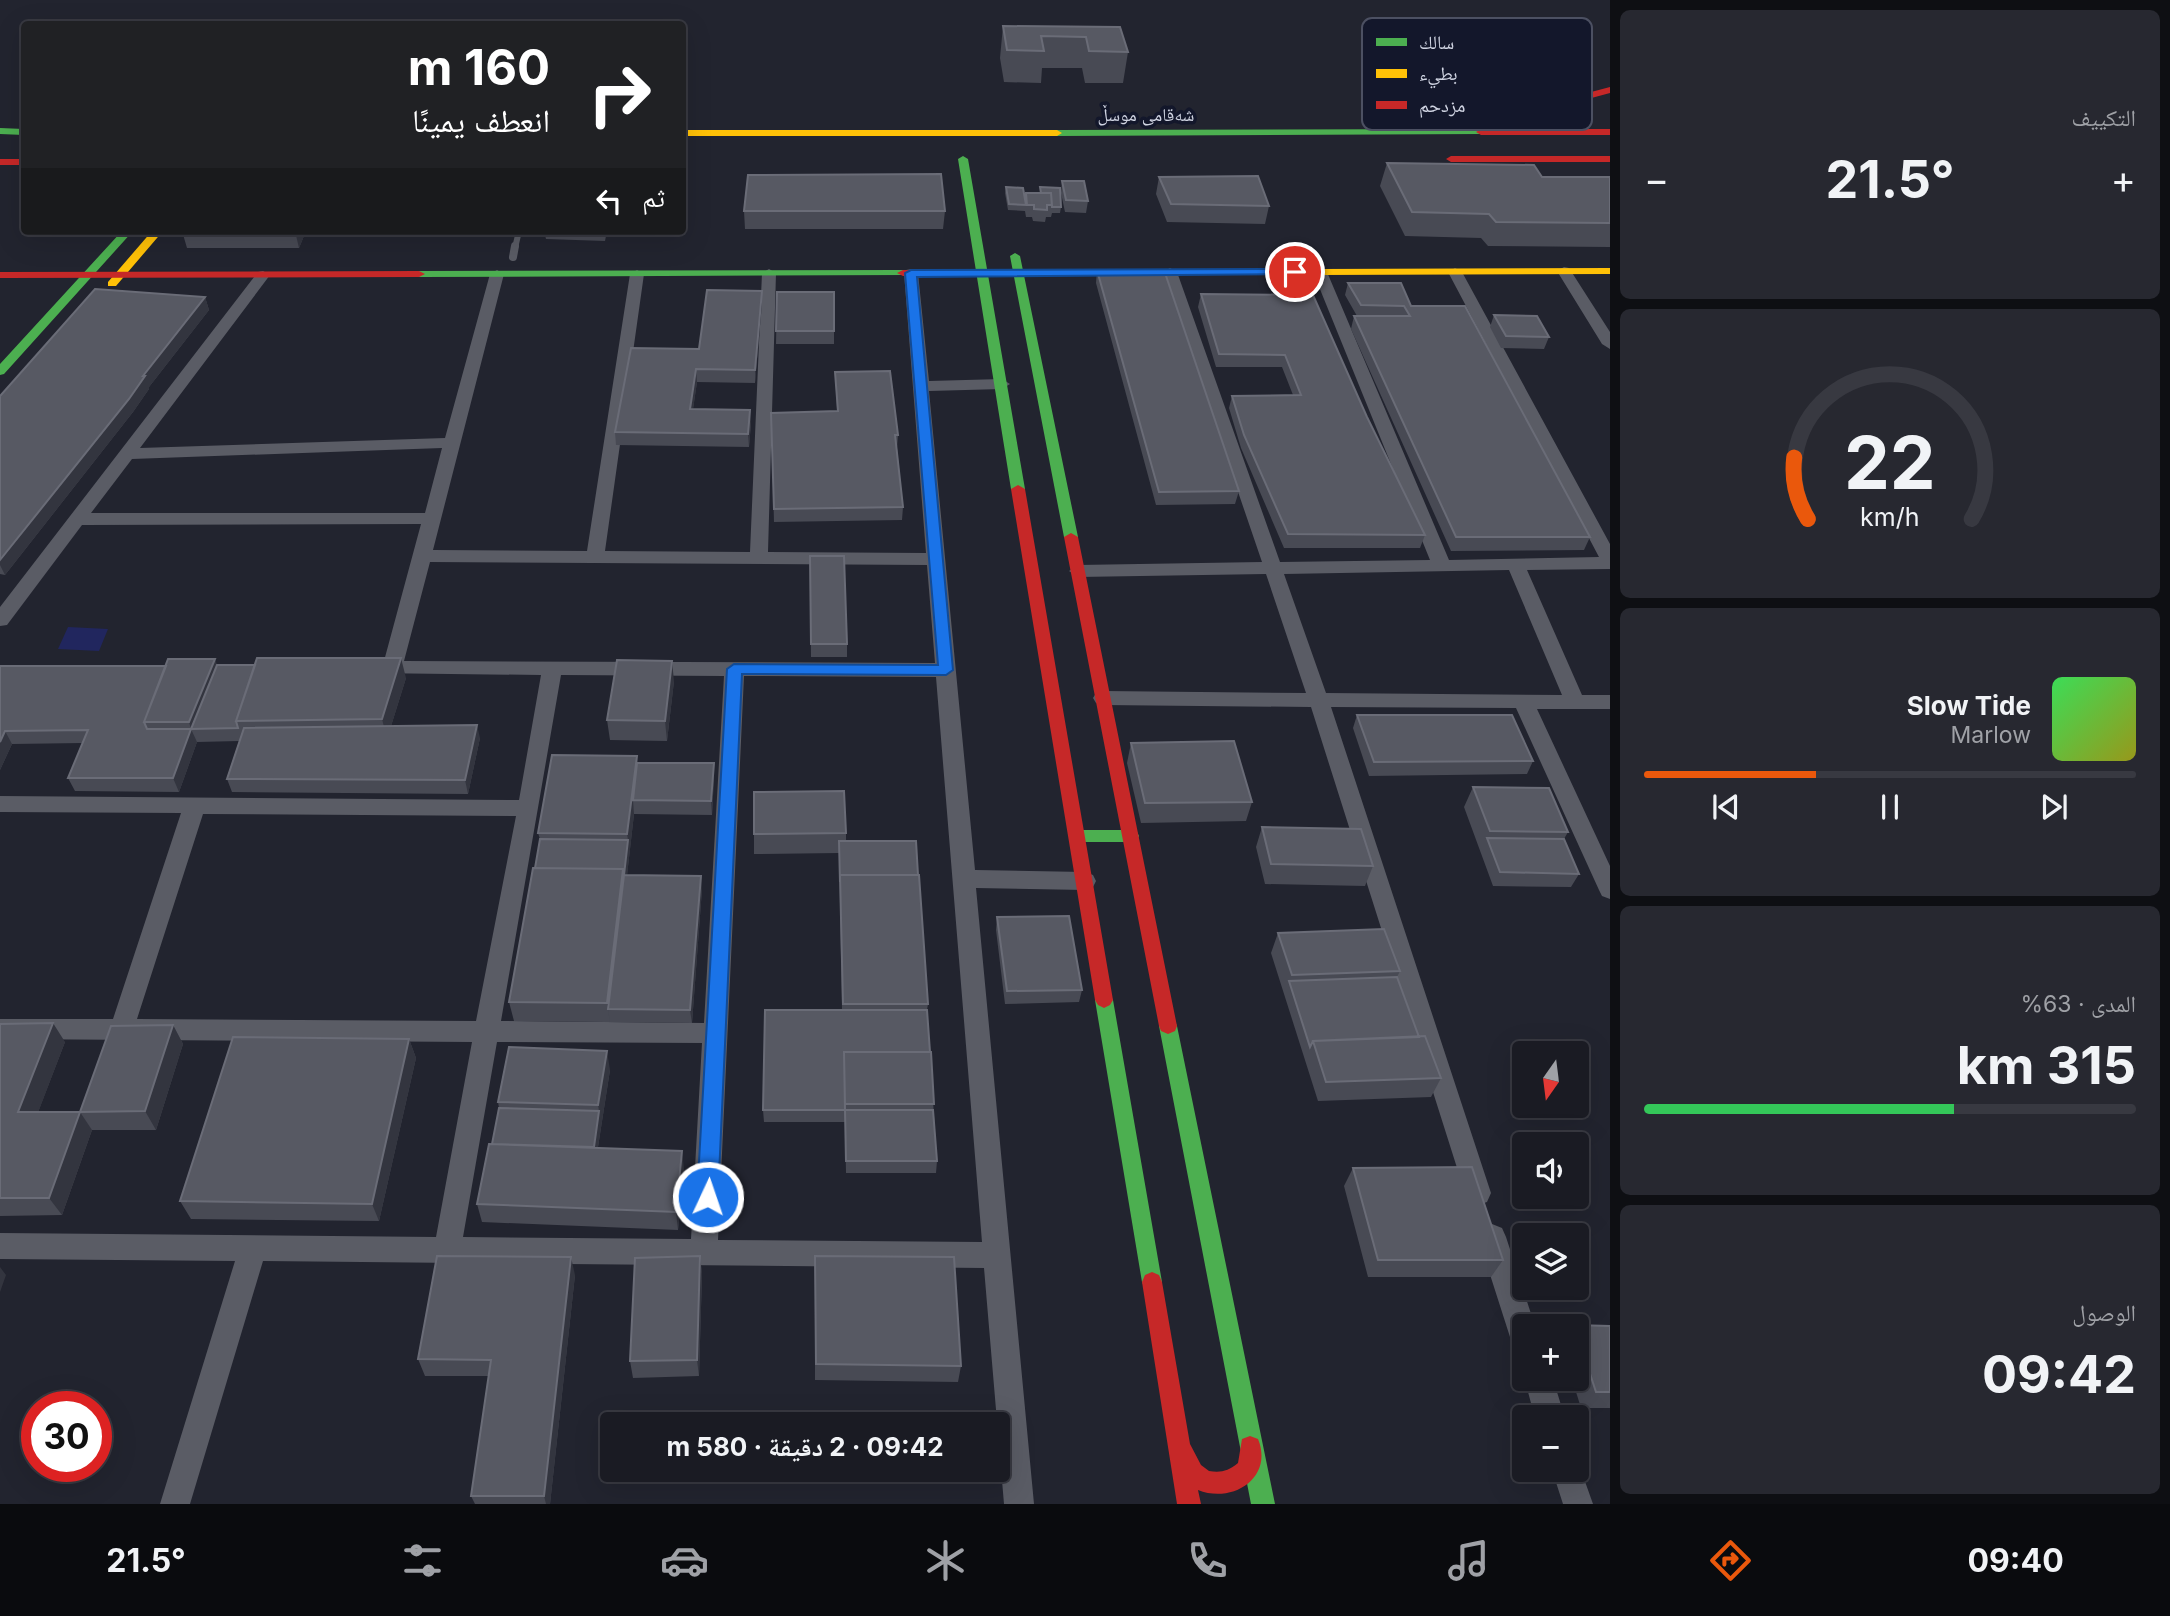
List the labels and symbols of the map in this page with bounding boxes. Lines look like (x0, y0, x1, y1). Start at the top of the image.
legend (1362, 18, 1592, 130)
text: سالك (1419, 31, 1454, 54)
text: بطيء (1419, 62, 1458, 89)
text: مزدحم (1419, 94, 1465, 118)
street label: شەقامی موسڵ (1098, 104, 1194, 126)
pin (1265, 242, 1325, 302)
north arrow (1512, 1041, 1589, 1118)
position arrow (671, 1160, 745, 1234)
speed limit sign: 30 (21, 1391, 112, 1482)

